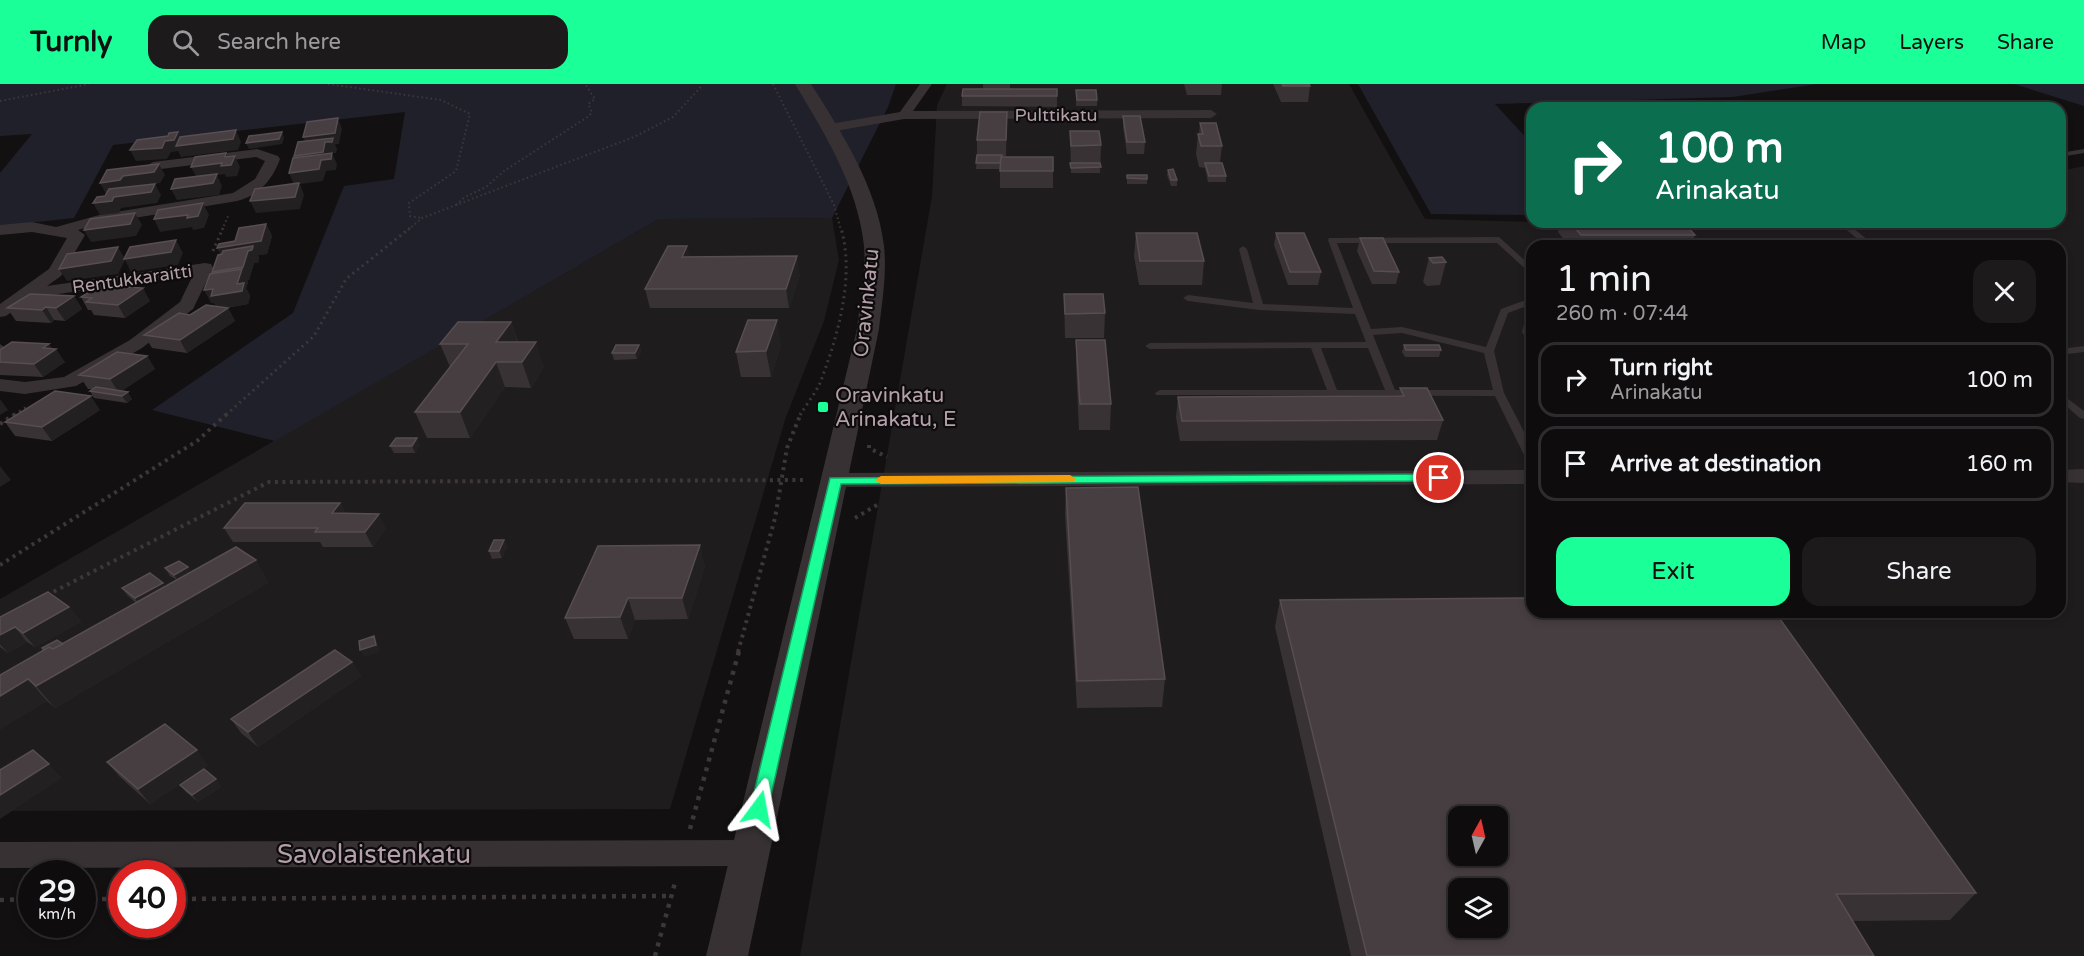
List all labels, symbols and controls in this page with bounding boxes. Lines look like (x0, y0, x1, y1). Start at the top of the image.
search box (148, 15, 568, 69)
text: Turnly (30, 25, 112, 59)
icon: search (169, 26, 202, 59)
text: Search here (217, 29, 341, 55)
text: Map (1821, 30, 1866, 55)
text: Layers (1899, 30, 1964, 55)
text: Share (1997, 30, 2054, 55)
street label: Pulttikatu (1014, 104, 1098, 126)
text: 100 m (1655, 123, 1784, 174)
icon: right (1556, 126, 1634, 204)
text: Arinakatu (1655, 174, 1780, 207)
street label: Oravinkatu (848, 247, 885, 359)
text: 1 min (1556, 258, 1652, 301)
street label: Rentukkaraitti (71, 260, 193, 298)
button: close (1973, 260, 2036, 323)
text: 260 m · 07:44 (1556, 302, 1688, 326)
text: Turn right (1610, 355, 1712, 381)
icon: right (1559, 363, 1592, 396)
text: 100 m (1966, 367, 2033, 393)
text: Arinakatu (1610, 381, 1702, 405)
place label: Oravinkatu Arinakatu, E (835, 383, 956, 432)
marker: Oravinkatu Arinakatu, E (816, 400, 830, 414)
icon: arrive (1559, 447, 1592, 480)
text: Arrive at destination (1610, 451, 1821, 477)
text: 160 m (1966, 451, 2033, 477)
pin (1413, 452, 1464, 503)
icon: arrive (1422, 461, 1455, 494)
button: Exit (1556, 537, 1790, 606)
button: Share (1802, 537, 2036, 606)
position arrow (727, 777, 791, 841)
north arrow (1448, 806, 1508, 866)
map controls (1448, 806, 1508, 938)
street label: Savolaistenkatu (277, 839, 471, 870)
speed limit sign: 40 (108, 860, 186, 938)
text: 29 (38, 873, 76, 910)
button: layers (1448, 878, 1508, 938)
text: km/h (38, 905, 76, 923)

